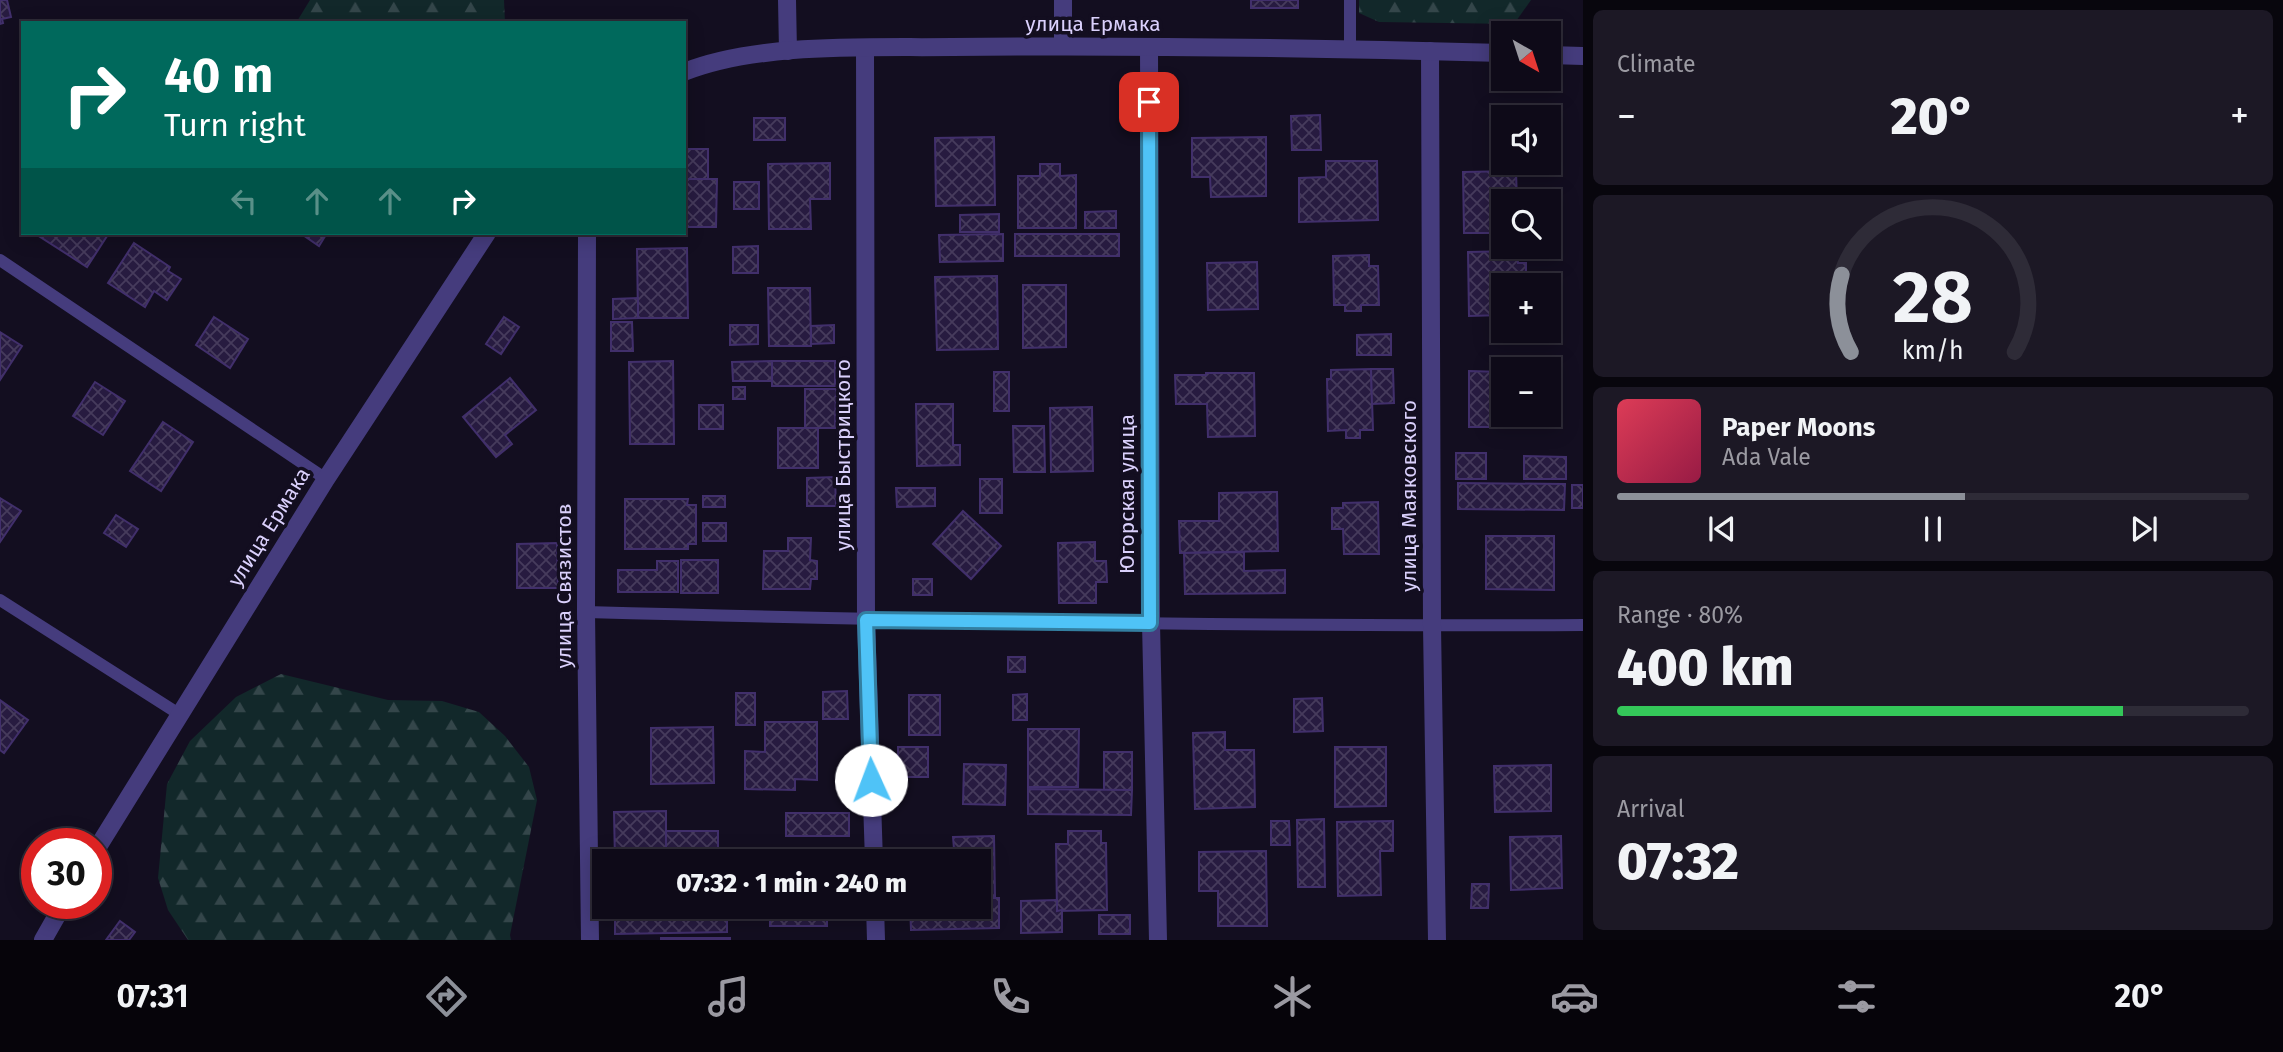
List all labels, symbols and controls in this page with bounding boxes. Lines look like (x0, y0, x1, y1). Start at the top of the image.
street label: улица Ермака (1025, 11, 1161, 37)
north arrow (1491, 21, 1561, 91)
map controls (1491, 21, 1561, 427)
text: 40 m (164, 46, 273, 105)
icon: right (49, 49, 140, 140)
text: Climate (1617, 50, 1696, 78)
pin (1119, 72, 1179, 132)
icon: arrive (1130, 83, 1168, 121)
text: 20° (1890, 85, 1976, 148)
text: − (1617, 93, 1636, 139)
text: + (2230, 93, 2249, 139)
button: sound (1491, 105, 1561, 175)
text: Turn right (164, 106, 306, 144)
icon: left (225, 182, 263, 220)
icon: ahead (298, 182, 336, 220)
icon: ahead (371, 182, 409, 220)
icon: right (444, 182, 482, 220)
button: search (1491, 189, 1561, 259)
text: 28 (1893, 254, 1973, 341)
button: + (1491, 273, 1561, 343)
text: km/h (1902, 335, 1964, 365)
button: − (1491, 357, 1561, 427)
street label: улица Быстрицкого (830, 359, 856, 551)
street label: улица Маяковского (1396, 400, 1422, 592)
text: Paper Moons (1722, 412, 1875, 443)
street label: Югорская улица (1114, 414, 1140, 574)
text: Ada Vale (1722, 443, 1811, 471)
street label: улица Ермака (222, 463, 316, 591)
street label: улица Связистов (551, 503, 577, 669)
icon: previous (1703, 510, 1741, 548)
icon: pause (1914, 510, 1952, 548)
icon: next (2125, 510, 2163, 548)
text: Range · 80% (1617, 601, 1743, 629)
text: 400 km (1617, 636, 1794, 699)
position arrow (834, 743, 908, 817)
text: Arrival (1617, 795, 1684, 823)
speed limit sign: 30 (21, 828, 112, 919)
text: 07:32 (1617, 830, 1739, 893)
text: 07:32 · 1 min · 240 m (676, 868, 907, 899)
icon: directions (422, 972, 471, 1021)
icon: music (704, 972, 753, 1021)
icon: phone (986, 972, 1035, 1021)
icon: climate (1268, 972, 1317, 1021)
icon: car (1550, 972, 1599, 1021)
icon: filters (1832, 972, 1881, 1021)
text: 07:31 (117, 977, 189, 1015)
text: 20° (2114, 977, 2166, 1015)

